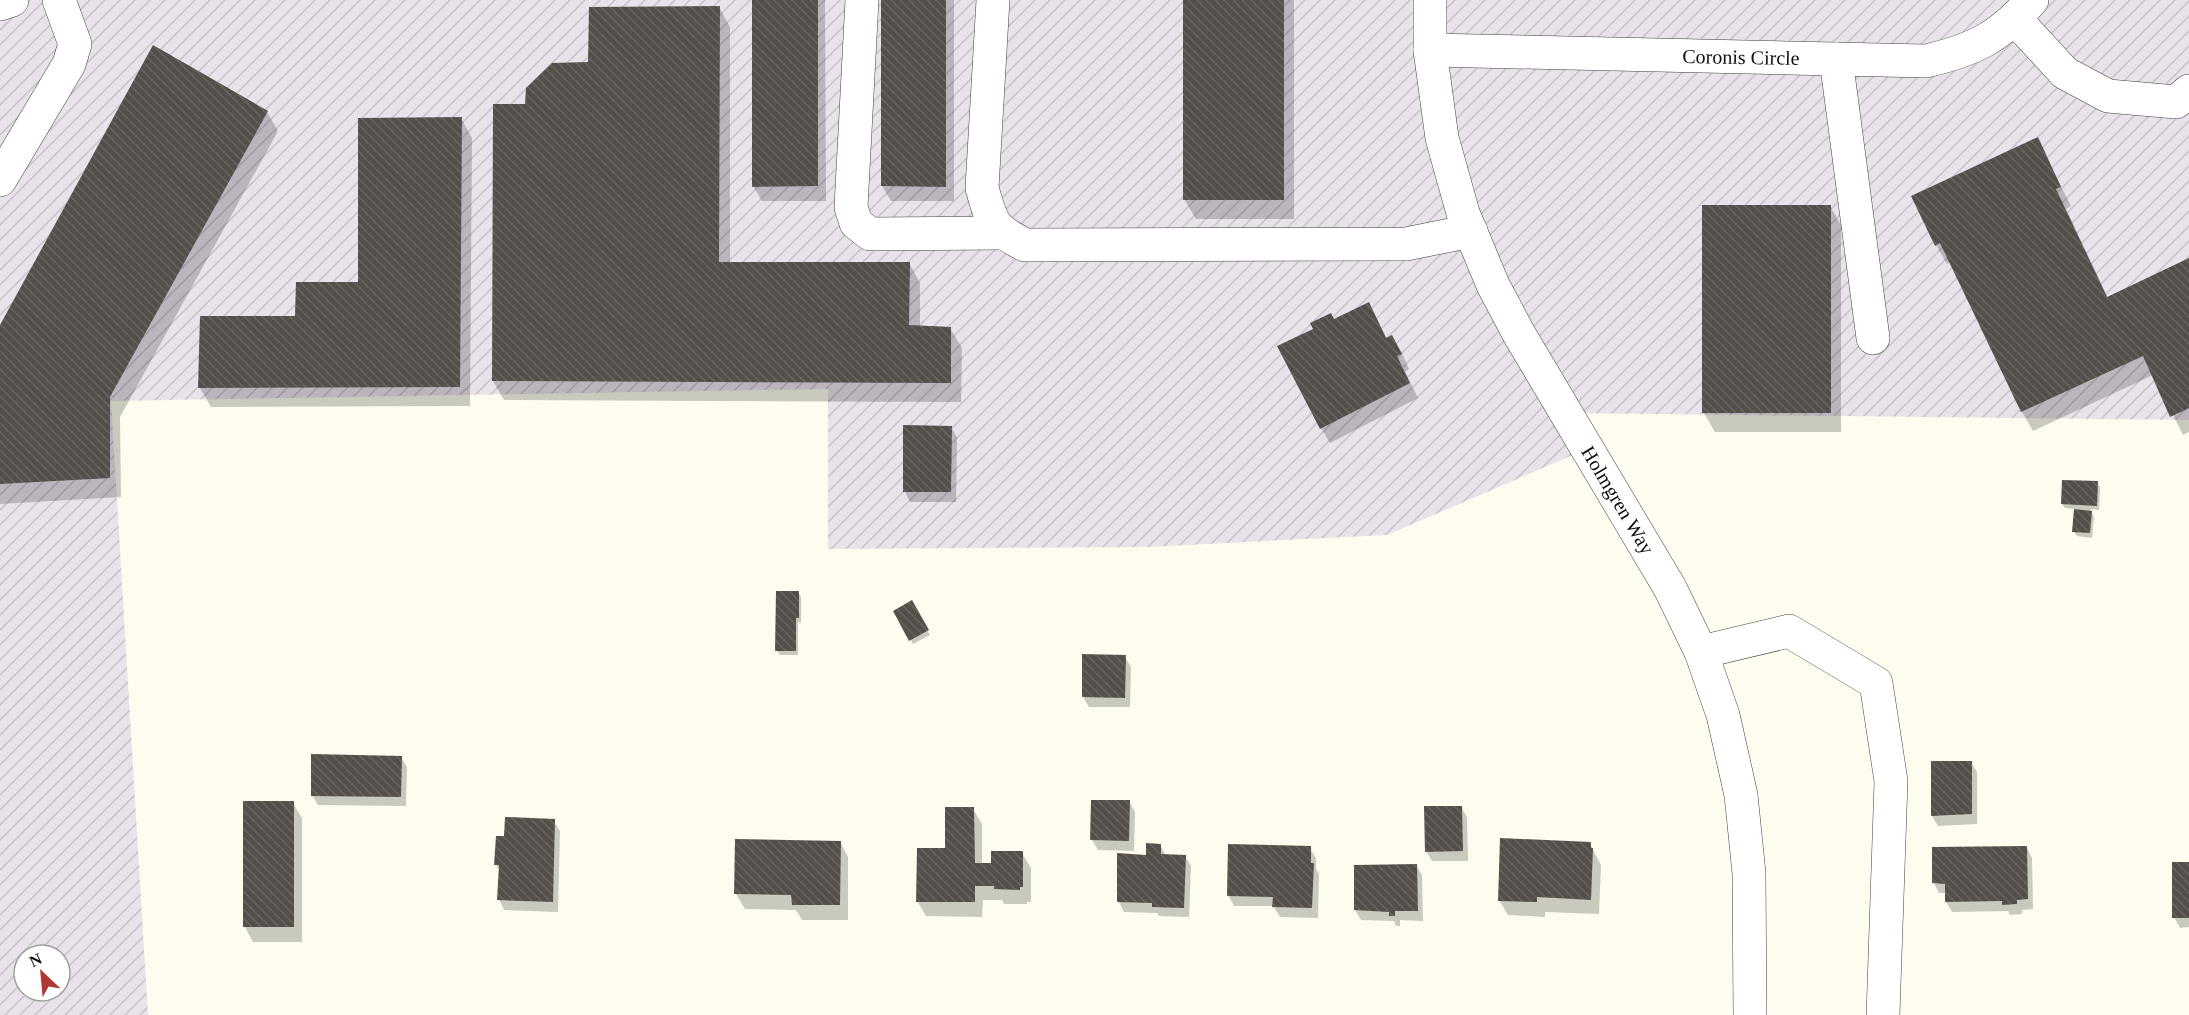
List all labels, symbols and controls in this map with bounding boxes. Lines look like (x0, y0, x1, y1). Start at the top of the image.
street label: Coronis Circle (1682, 45, 1800, 69)
street label: Holmgren Way (1576, 442, 1659, 558)
north arrow (12, 943, 72, 1003)
text: N (27, 950, 45, 970)

